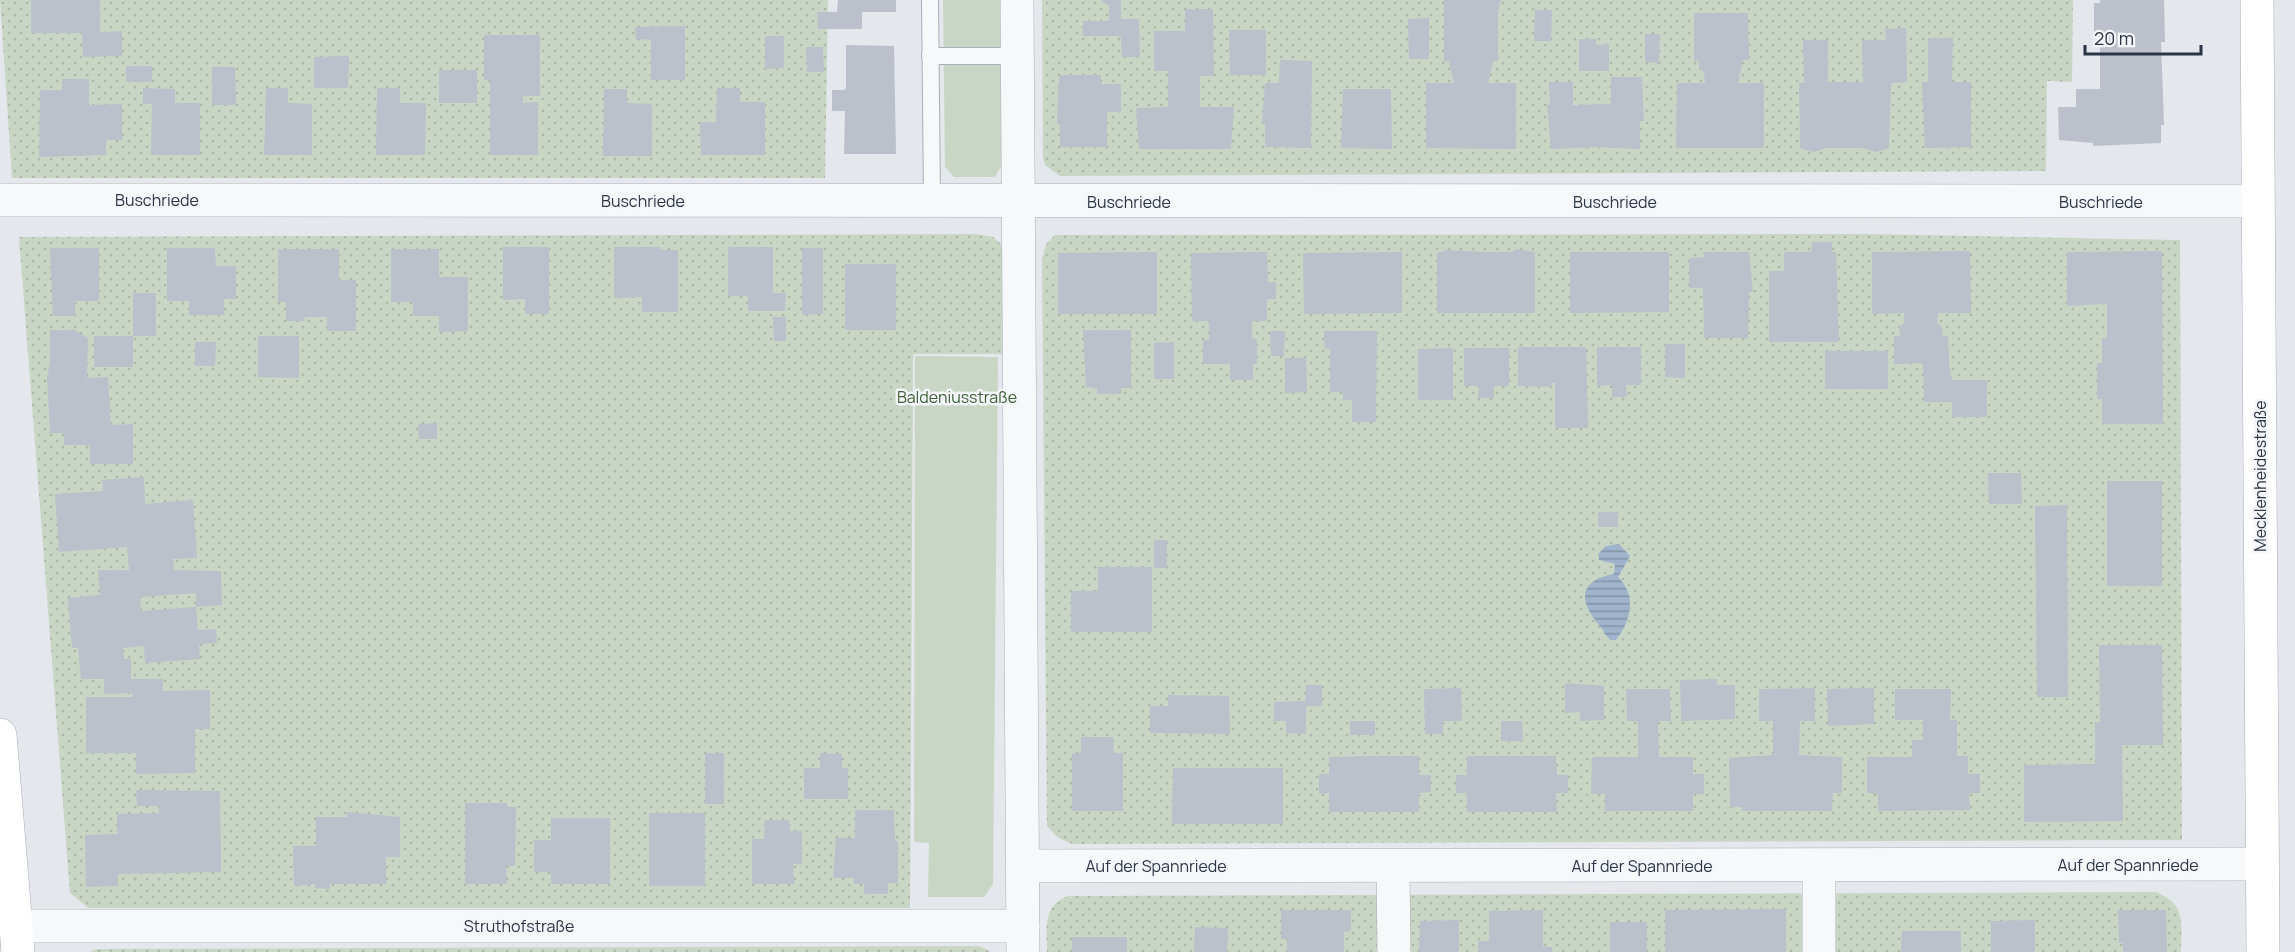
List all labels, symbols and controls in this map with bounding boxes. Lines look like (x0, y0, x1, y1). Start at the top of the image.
scale bar (2085, 18, 2200, 56)
text: 20 m (2094, 26, 2134, 50)
street label: Buschriede (115, 189, 199, 211)
street label: Buschriede (601, 190, 685, 212)
street label: Buschriede (1087, 191, 1171, 213)
street label: Buschriede (1573, 191, 1657, 213)
street label: Buschriede (2059, 191, 2143, 213)
park label: Baldeniusstraße (897, 386, 1017, 408)
street label: Mecklenheidestraße (2249, 400, 2271, 552)
street label: Auf der Spannriede (2057, 854, 2199, 876)
street label: Auf der Spannriede (1085, 855, 1227, 877)
street label: Auf der Spannriede (1571, 855, 1713, 877)
street label: Struthofstraße (464, 915, 574, 937)

